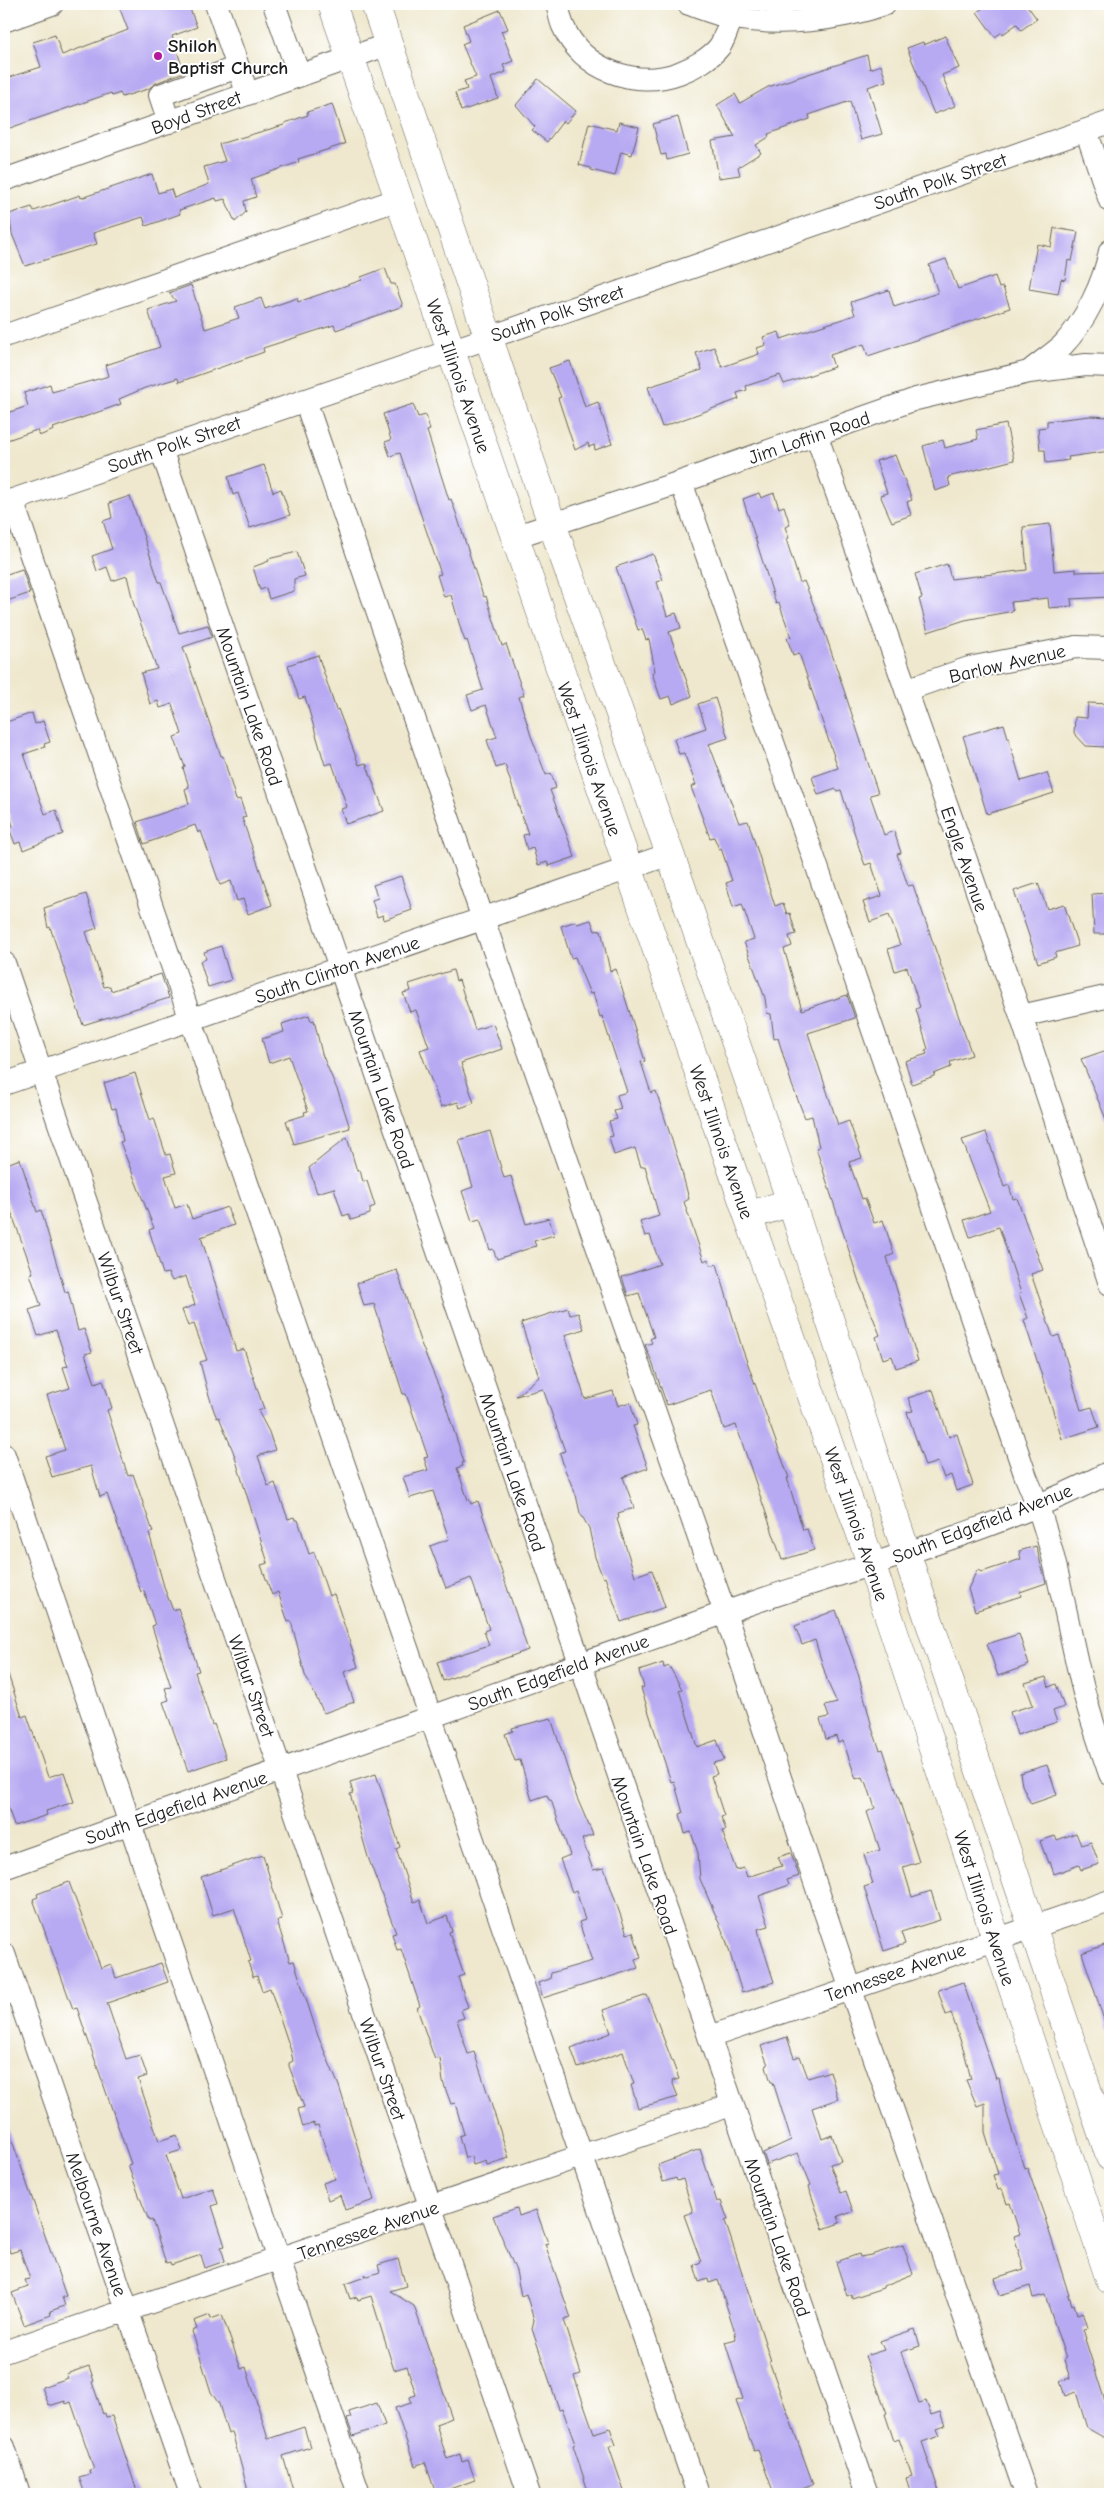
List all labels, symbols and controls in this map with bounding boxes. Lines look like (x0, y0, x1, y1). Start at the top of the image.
place label: Shiloh Baptist Church (168, 35, 288, 79)
marker: Shiloh Baptist Church (152, 50, 164, 62)
street label: Boyd Street (148, 86, 245, 139)
street label: South Polk Street (871, 149, 1010, 215)
street label: South Polk Street (488, 281, 627, 347)
street label: West Illinois Avenue (421, 296, 495, 456)
street label: Jim Loftin Road (746, 407, 873, 469)
street label: South Polk Street (105, 412, 244, 478)
street label: Mountain Lake Road (212, 624, 287, 789)
street label: Barlow Avenue (947, 640, 1068, 688)
street label: West Illinois Avenue (552, 679, 626, 839)
street label: Engle Avenue (936, 804, 992, 915)
street label: South Clinton Avenue (252, 931, 422, 1008)
street label: Mountain Lake Road (344, 1007, 419, 1172)
street label: West Illinois Avenue (684, 1062, 758, 1222)
street label: Wilbur Street (92, 1249, 148, 1358)
street label: Mountain Lake Road (475, 1390, 550, 1555)
street label: West Illinois Avenue (819, 1444, 893, 1604)
street label: South Edgefield Avenue (889, 1479, 1075, 1568)
street label: South Edgefield Avenue (465, 1630, 652, 1716)
street label: Wilbur Street (223, 1632, 279, 1741)
street label: South Edgefield Avenue (82, 1766, 270, 1849)
street label: Mountain Lake Road (607, 1773, 682, 1938)
street label: West Illinois Avenue (949, 1828, 1019, 1988)
street label: Tennessee Avenue (822, 1939, 969, 2007)
street label: Wilbur Street (354, 2015, 410, 2124)
street label: Melbourne Avenue (61, 2149, 131, 2299)
street label: Mountain Lake Road (740, 2155, 815, 2320)
street label: Tennessee Avenue (295, 2197, 442, 2265)

